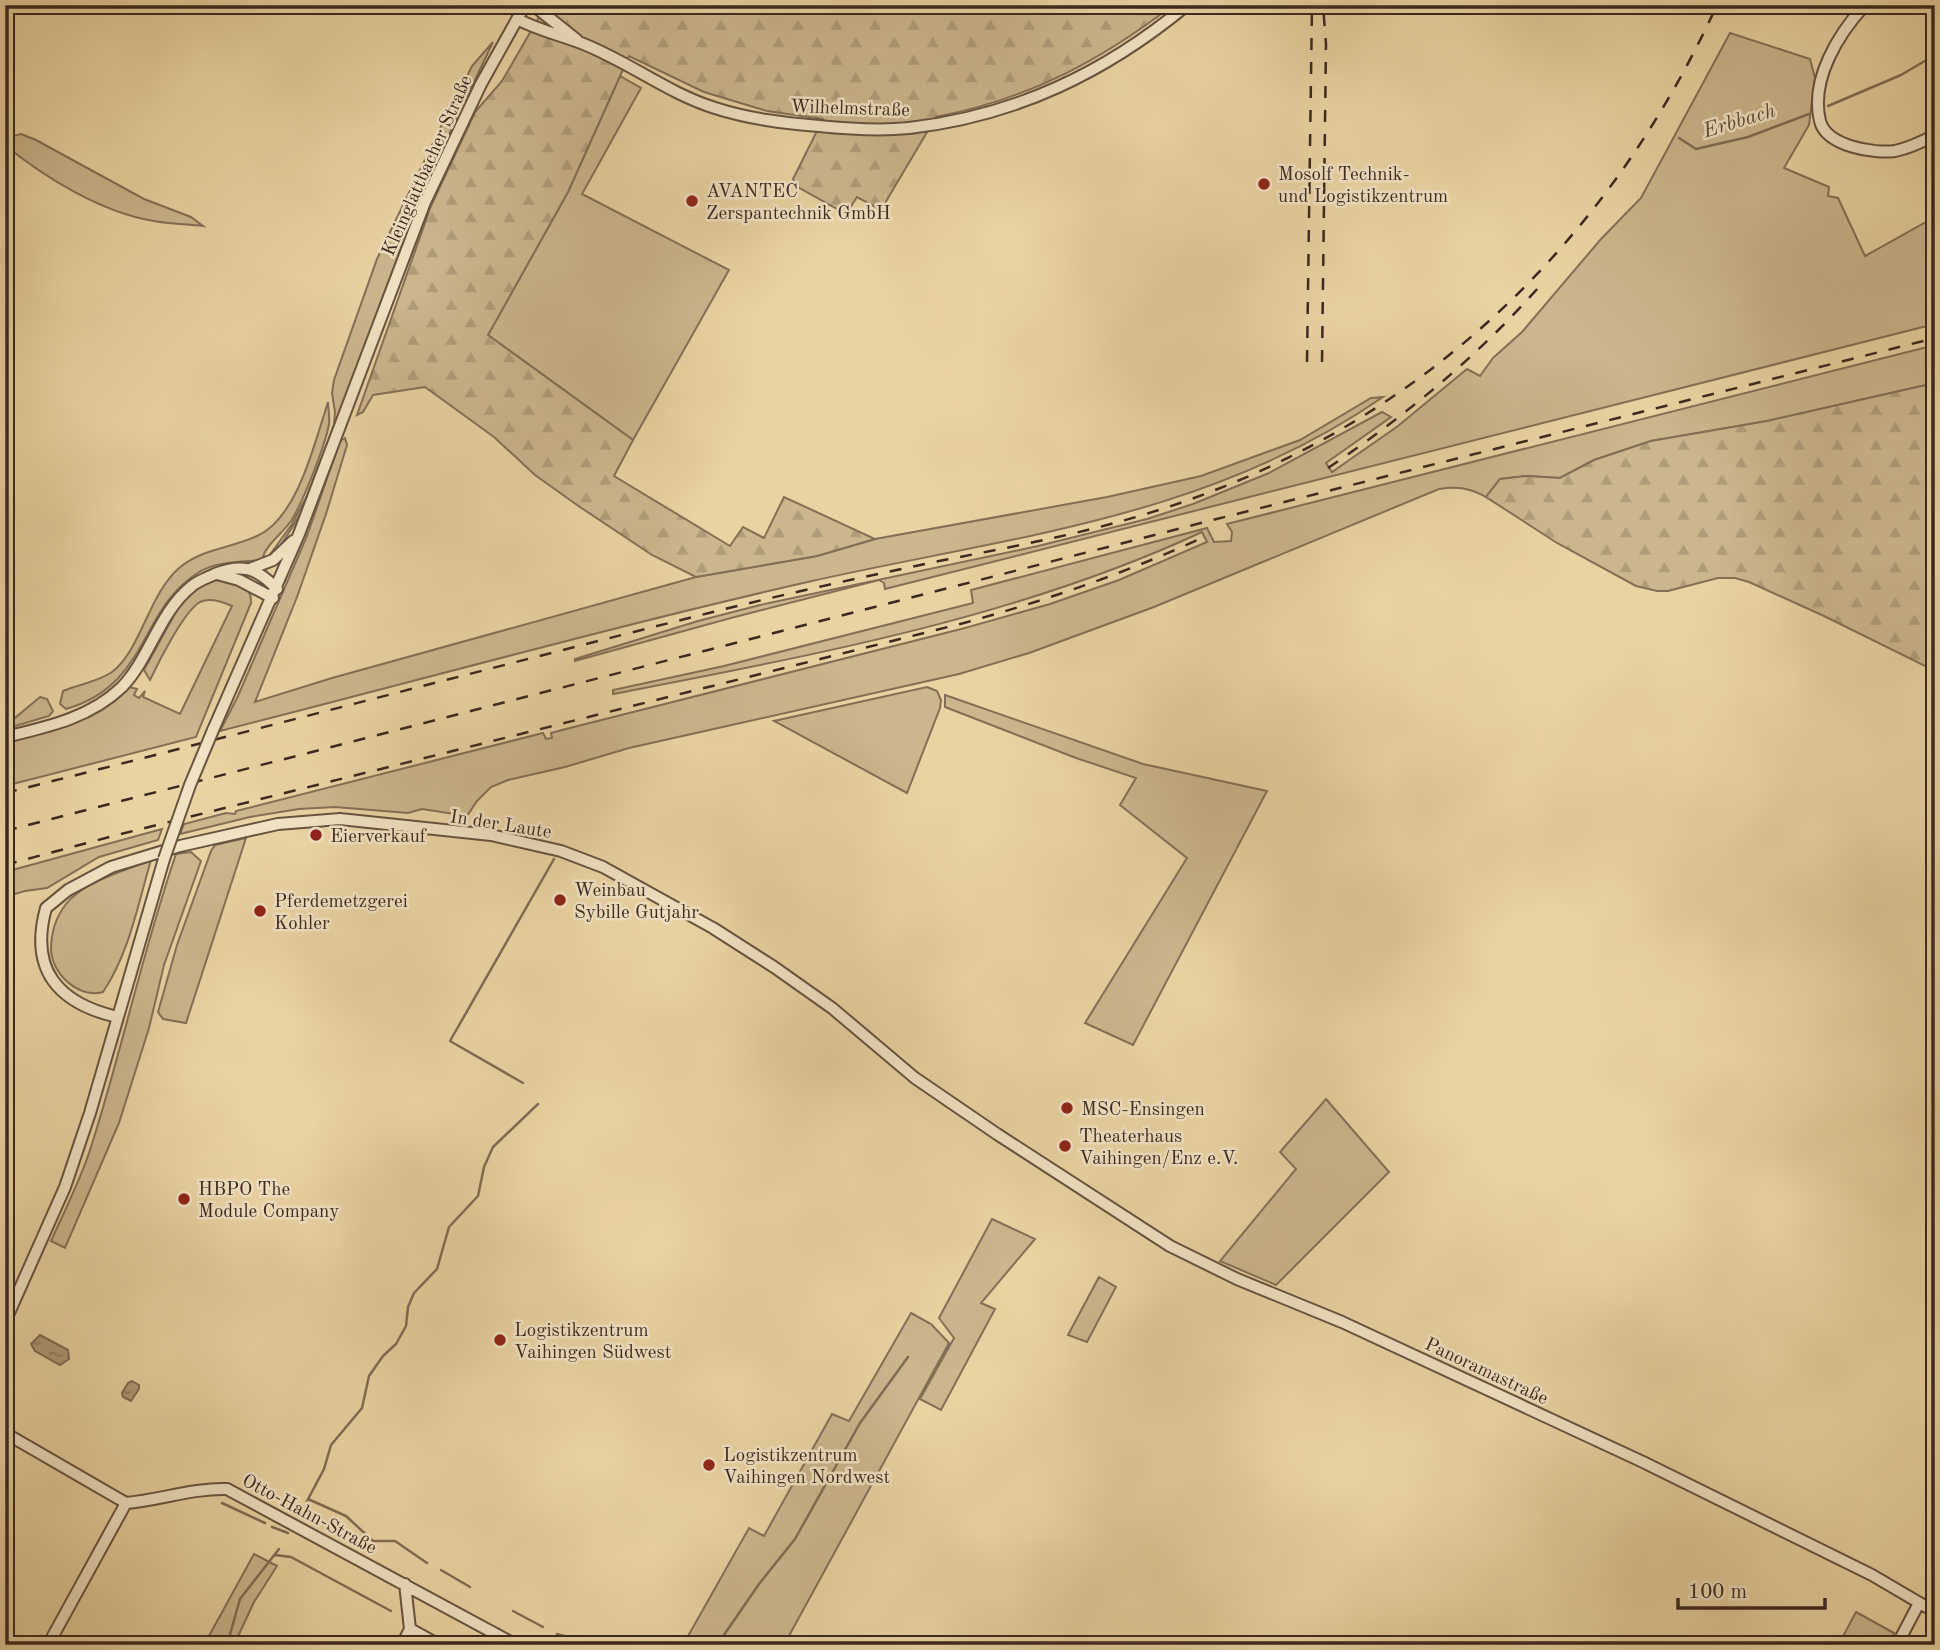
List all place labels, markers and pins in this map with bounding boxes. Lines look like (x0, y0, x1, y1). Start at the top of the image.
place label: Mosolf Technik- und Logistikzentrum (1278, 166, 1448, 207)
marker: Mosolf Technik- und Logistikzentrum (1256, 176, 1272, 192)
place label: AVANTEC Zerspantechnik GmbH (706, 183, 891, 224)
marker: AVANTEC Zerspantechnik GmbH (684, 193, 700, 209)
marker: Eierverkauf (308, 827, 324, 843)
place label: Eierverkauf (330, 828, 427, 847)
place label: Weinbau Sybille Gutjahr (574, 882, 699, 923)
marker: Weinbau Sybille Gutjahr (552, 892, 568, 908)
place label: Pferdemetzgerei Kohler (274, 893, 408, 934)
marker: Pferdemetzgerei Kohler (252, 903, 268, 919)
marker: MSC-Ensingen (1059, 1100, 1075, 1116)
place label: MSC-Ensingen (1081, 1101, 1205, 1120)
place label: Theaterhaus Vaihingen/Enz e.V. (1079, 1128, 1238, 1169)
marker: Theaterhaus Vaihingen/Enz e.V. (1057, 1138, 1073, 1154)
place label: HBPO The Module Company (198, 1181, 339, 1222)
marker: HBPO The Module Company (176, 1191, 192, 1207)
place label: Logistikzentrum Vaihingen Südwest (514, 1322, 671, 1363)
marker: Logistikzentrum Vaihingen Südwest (492, 1332, 508, 1348)
place label: Logistikzentrum Vaihingen Nordwest (723, 1447, 890, 1488)
marker: Logistikzentrum Vaihingen Nordwest (701, 1457, 717, 1473)

